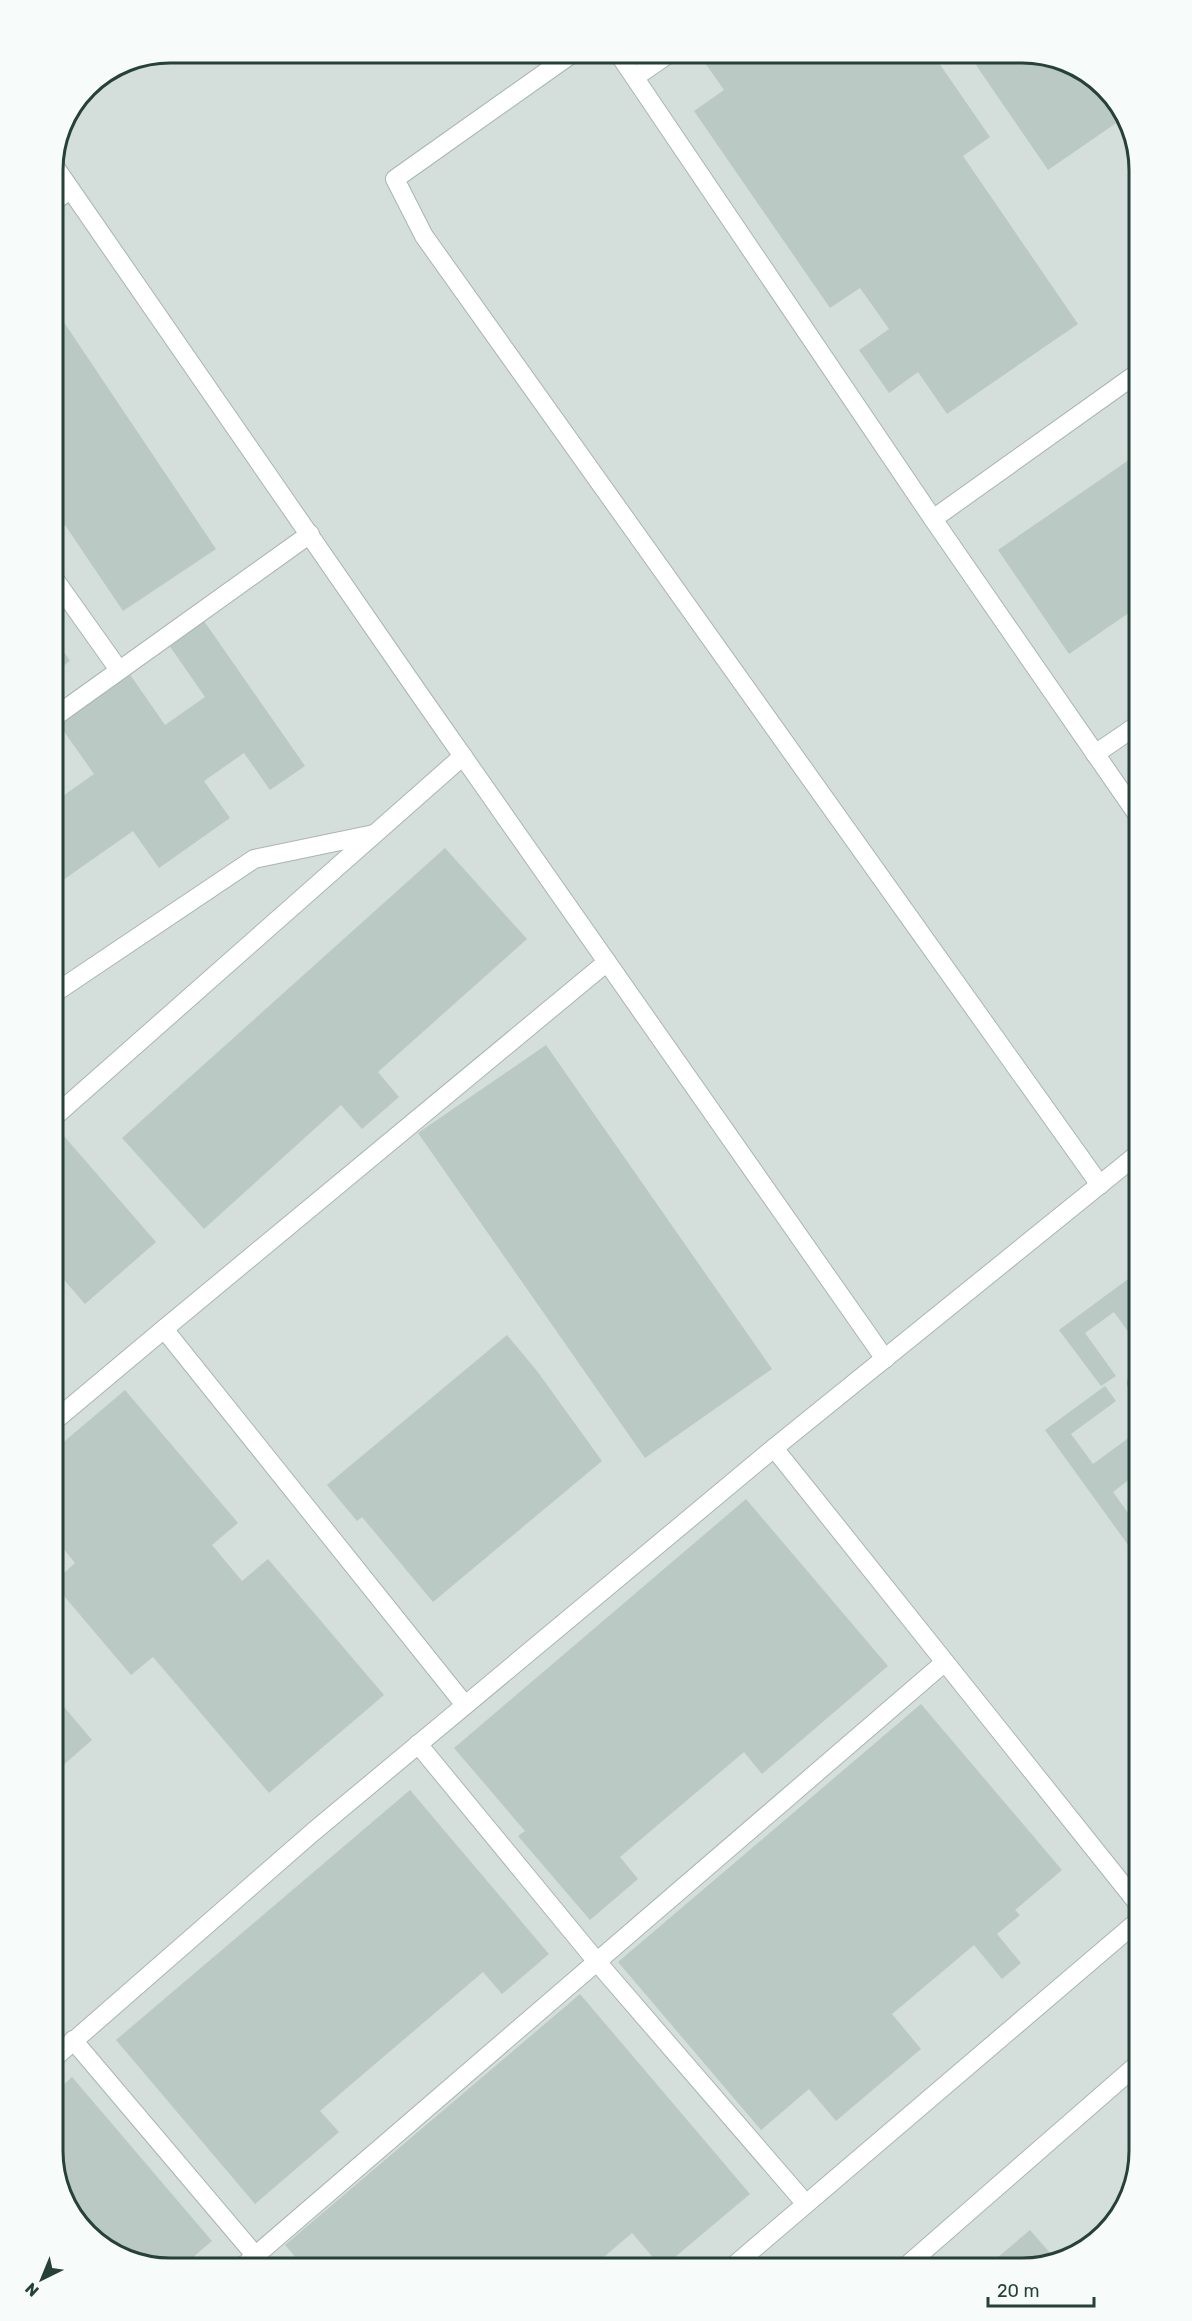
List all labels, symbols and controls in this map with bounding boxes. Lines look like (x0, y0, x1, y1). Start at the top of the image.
north arrow (12, 2249, 72, 2309)
scale bar (988, 2270, 1094, 2308)
text: N (21, 2279, 43, 2300)
text: 20 m (997, 2280, 1039, 2302)

